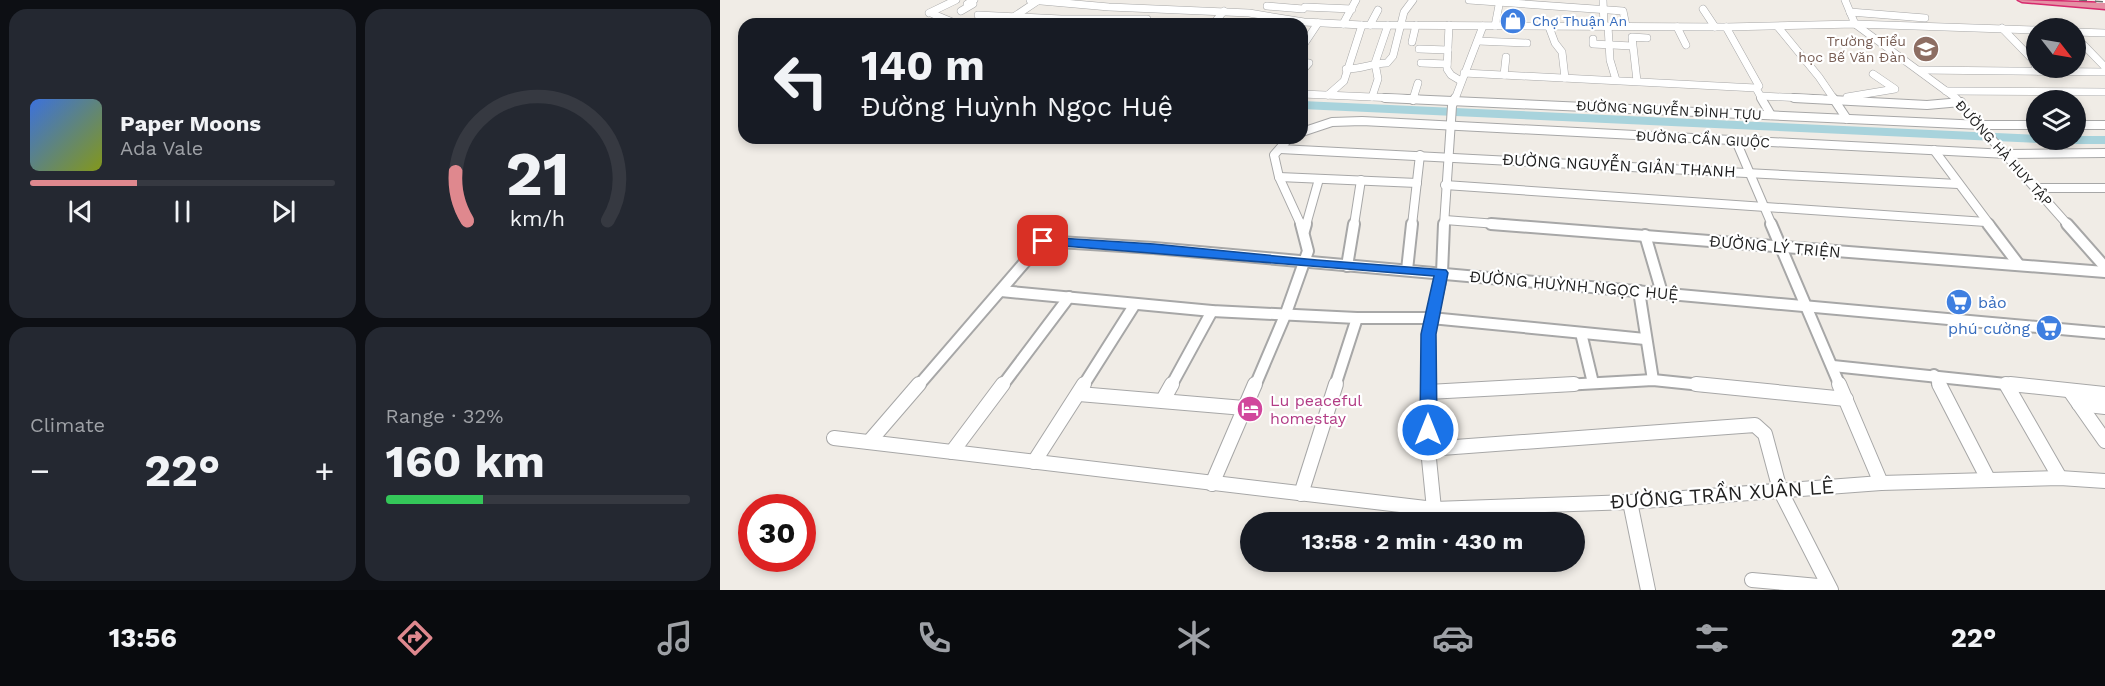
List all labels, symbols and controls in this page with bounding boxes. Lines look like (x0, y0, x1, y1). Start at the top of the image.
shop icon: Chợ Thuận An (1498, 6, 1528, 36)
place label: Chợ Thuận An (1532, 13, 1627, 29)
north arrow (2026, 18, 2086, 78)
map controls (2026, 18, 2086, 150)
place label: Trường Tiểu học Bế Văn Đàn (1798, 33, 1906, 65)
school or university icon: Trường Tiểu học Bế Văn Đàn (1911, 34, 1941, 64)
text: 140 m (861, 41, 985, 90)
icon: left (762, 42, 840, 120)
button: layers (2026, 90, 2086, 150)
text: Đường Huỳnh Ngọc Huệ (861, 91, 1173, 123)
street label: ĐƯỜNG NGUYỄN ĐÌNH TỰU (1576, 95, 1762, 123)
street label: ĐƯỜNG HÀ HUY TẬP (1952, 97, 2056, 209)
text: Paper Moons (120, 111, 261, 136)
street label: ĐƯỜNG CẦN GIUỘC (1636, 127, 1770, 150)
text: Ada Vale (120, 136, 203, 160)
text: 21 (506, 137, 570, 210)
street label: ĐƯỜNG NGUYỄN GIẢN THANH (1502, 148, 1736, 181)
icon: previous (64, 195, 97, 228)
icon: pause (166, 195, 199, 228)
icon: next (267, 195, 300, 228)
text: km/h (510, 206, 565, 231)
pin (1017, 215, 1068, 266)
icon: arrive (1026, 224, 1059, 257)
street label: ĐƯỜNG LÝ TRIỆN (1708, 231, 1842, 262)
street label: ĐƯỜNG HUỲNH NGỌC HUỆ (1469, 267, 1679, 304)
supermarket icon: bảo (1944, 287, 1974, 317)
place label: bảo (1978, 293, 2007, 312)
supermarket icon: phú cường (2034, 313, 2064, 343)
place label: phú cường (1948, 319, 2030, 338)
place label: Lu peaceful homestay (1270, 391, 1362, 428)
hotel icon: Lu peaceful homestay (1235, 394, 1265, 424)
position arrow (1396, 398, 1460, 462)
text: Range · 32% (386, 404, 503, 428)
text: Climate (30, 413, 105, 437)
text: 160 km (386, 435, 545, 488)
text: 22° (144, 444, 220, 497)
text: − (30, 451, 50, 490)
text: + (315, 451, 334, 490)
street label: ĐƯỜNG TRẦN XUÂN LÊ (1609, 473, 1835, 514)
speed limit sign: 30 (738, 494, 816, 572)
text: 13:58 · 2 min · 430 m (1302, 529, 1523, 554)
icon: directions (394, 617, 436, 659)
icon: music (654, 617, 696, 659)
icon: phone (913, 617, 955, 659)
icon: climate (1173, 617, 1215, 659)
icon: car (1432, 617, 1474, 659)
icon: filters (1691, 617, 1733, 659)
text: 13:56 (109, 622, 177, 654)
text: 22° (1951, 622, 1996, 654)

